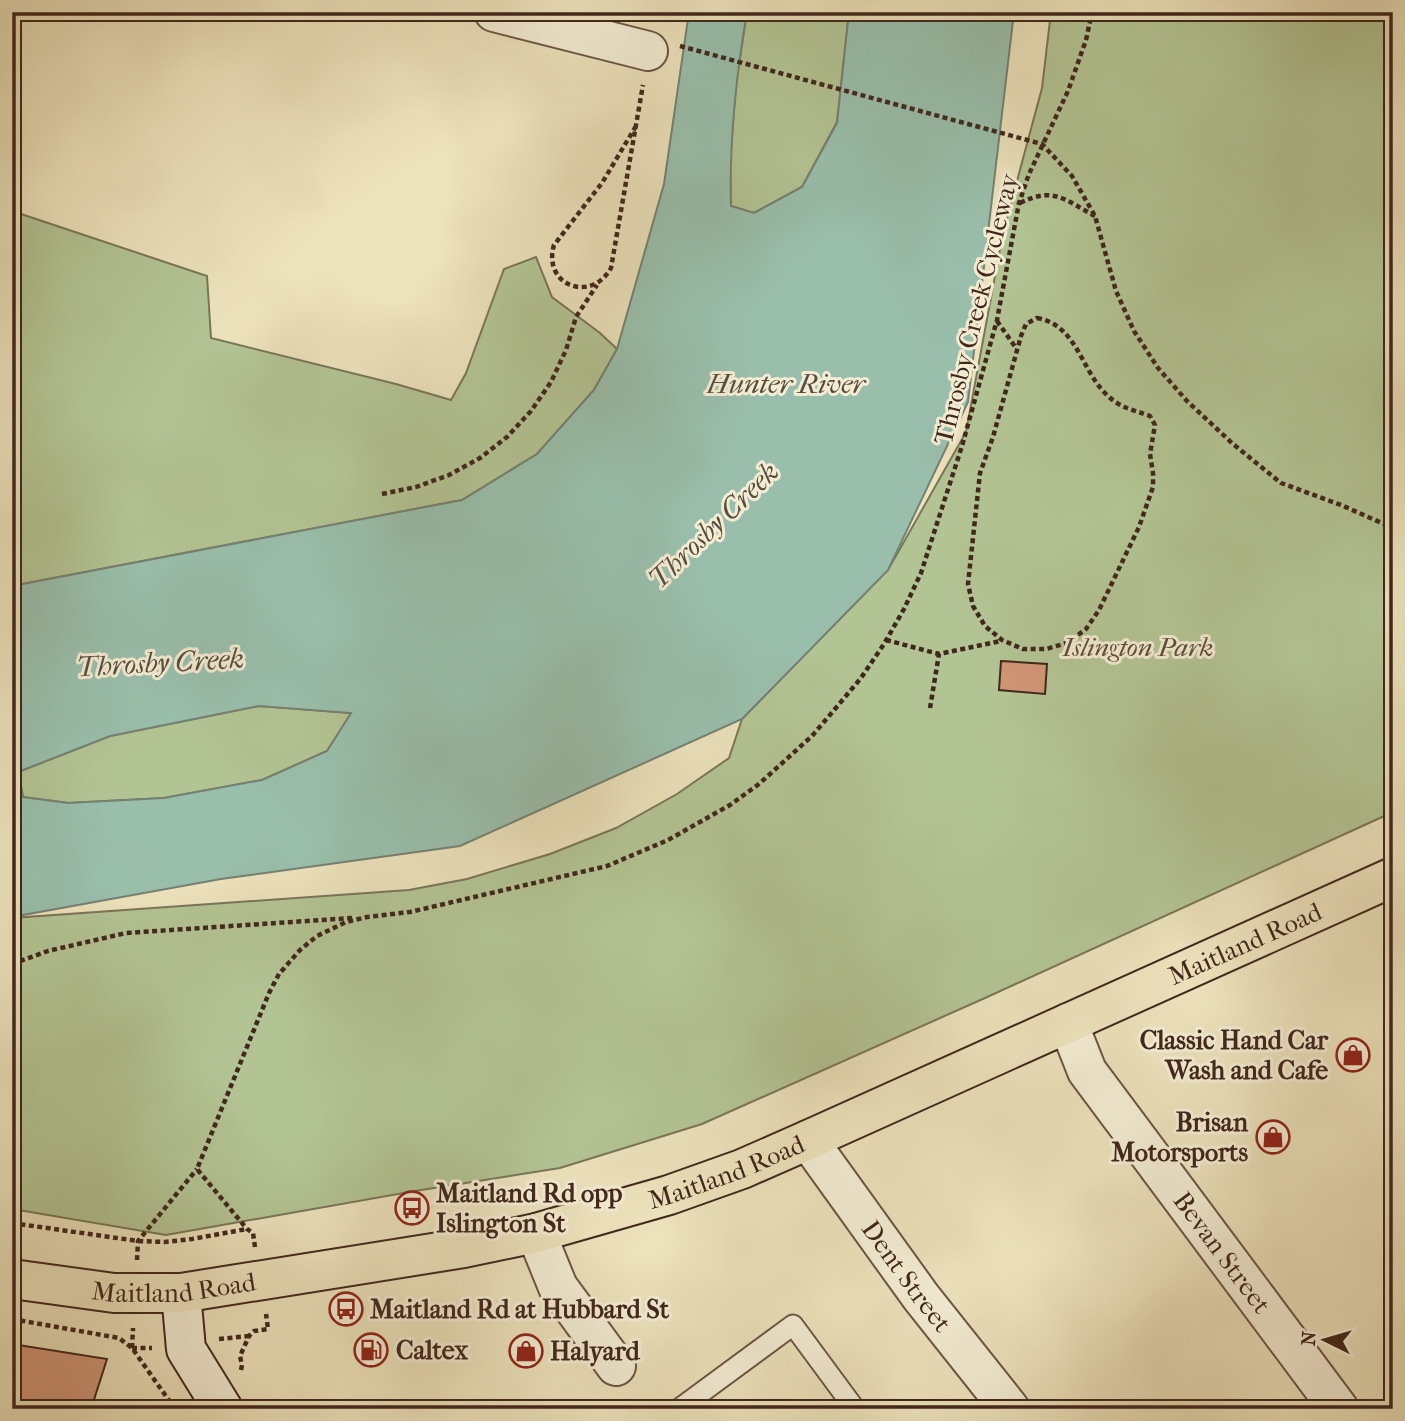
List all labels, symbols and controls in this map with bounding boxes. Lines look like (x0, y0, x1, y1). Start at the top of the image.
street label: Throsby Creek Cycleway (928, 169, 1025, 448)
water label: Hunter River (706, 367, 868, 400)
water label: Throsby Creek (642, 455, 785, 596)
park label: Islington Park (1062, 632, 1213, 663)
water label: Throsby Creek (75, 642, 245, 683)
street label: Maitland Road (1164, 896, 1327, 992)
place label: Classic Hand Car Wash and Cafe (1140, 1025, 1329, 1086)
shop icon: Classic Hand Car Wash and Cafe (1334, 1036, 1372, 1074)
place label: Brisan Motorsports (1111, 1107, 1249, 1168)
shop icon: Brisan Motorsports (1254, 1118, 1292, 1156)
street label: Maitland Road (645, 1128, 810, 1216)
place label: Maitland Rd opp Islington St (436, 1178, 622, 1239)
street label: Bevan Street (1167, 1186, 1278, 1320)
bus stop icon: Maitland Rd opp Islington St (393, 1189, 431, 1227)
street label: Dent Street (855, 1214, 958, 1339)
street label: Maitland Road (90, 1266, 259, 1309)
bus stop icon: Maitland Rd at Hubbard St (327, 1290, 365, 1328)
place label: Maitland Rd at Hubbard St (370, 1294, 670, 1325)
north arrow (1290, 1306, 1360, 1376)
text: N (1297, 1330, 1321, 1347)
fuel station icon: Caltex (352, 1331, 390, 1369)
shop icon: Halyard (507, 1332, 545, 1370)
place label: Caltex (396, 1335, 469, 1366)
place label: Halyard (550, 1336, 641, 1367)

